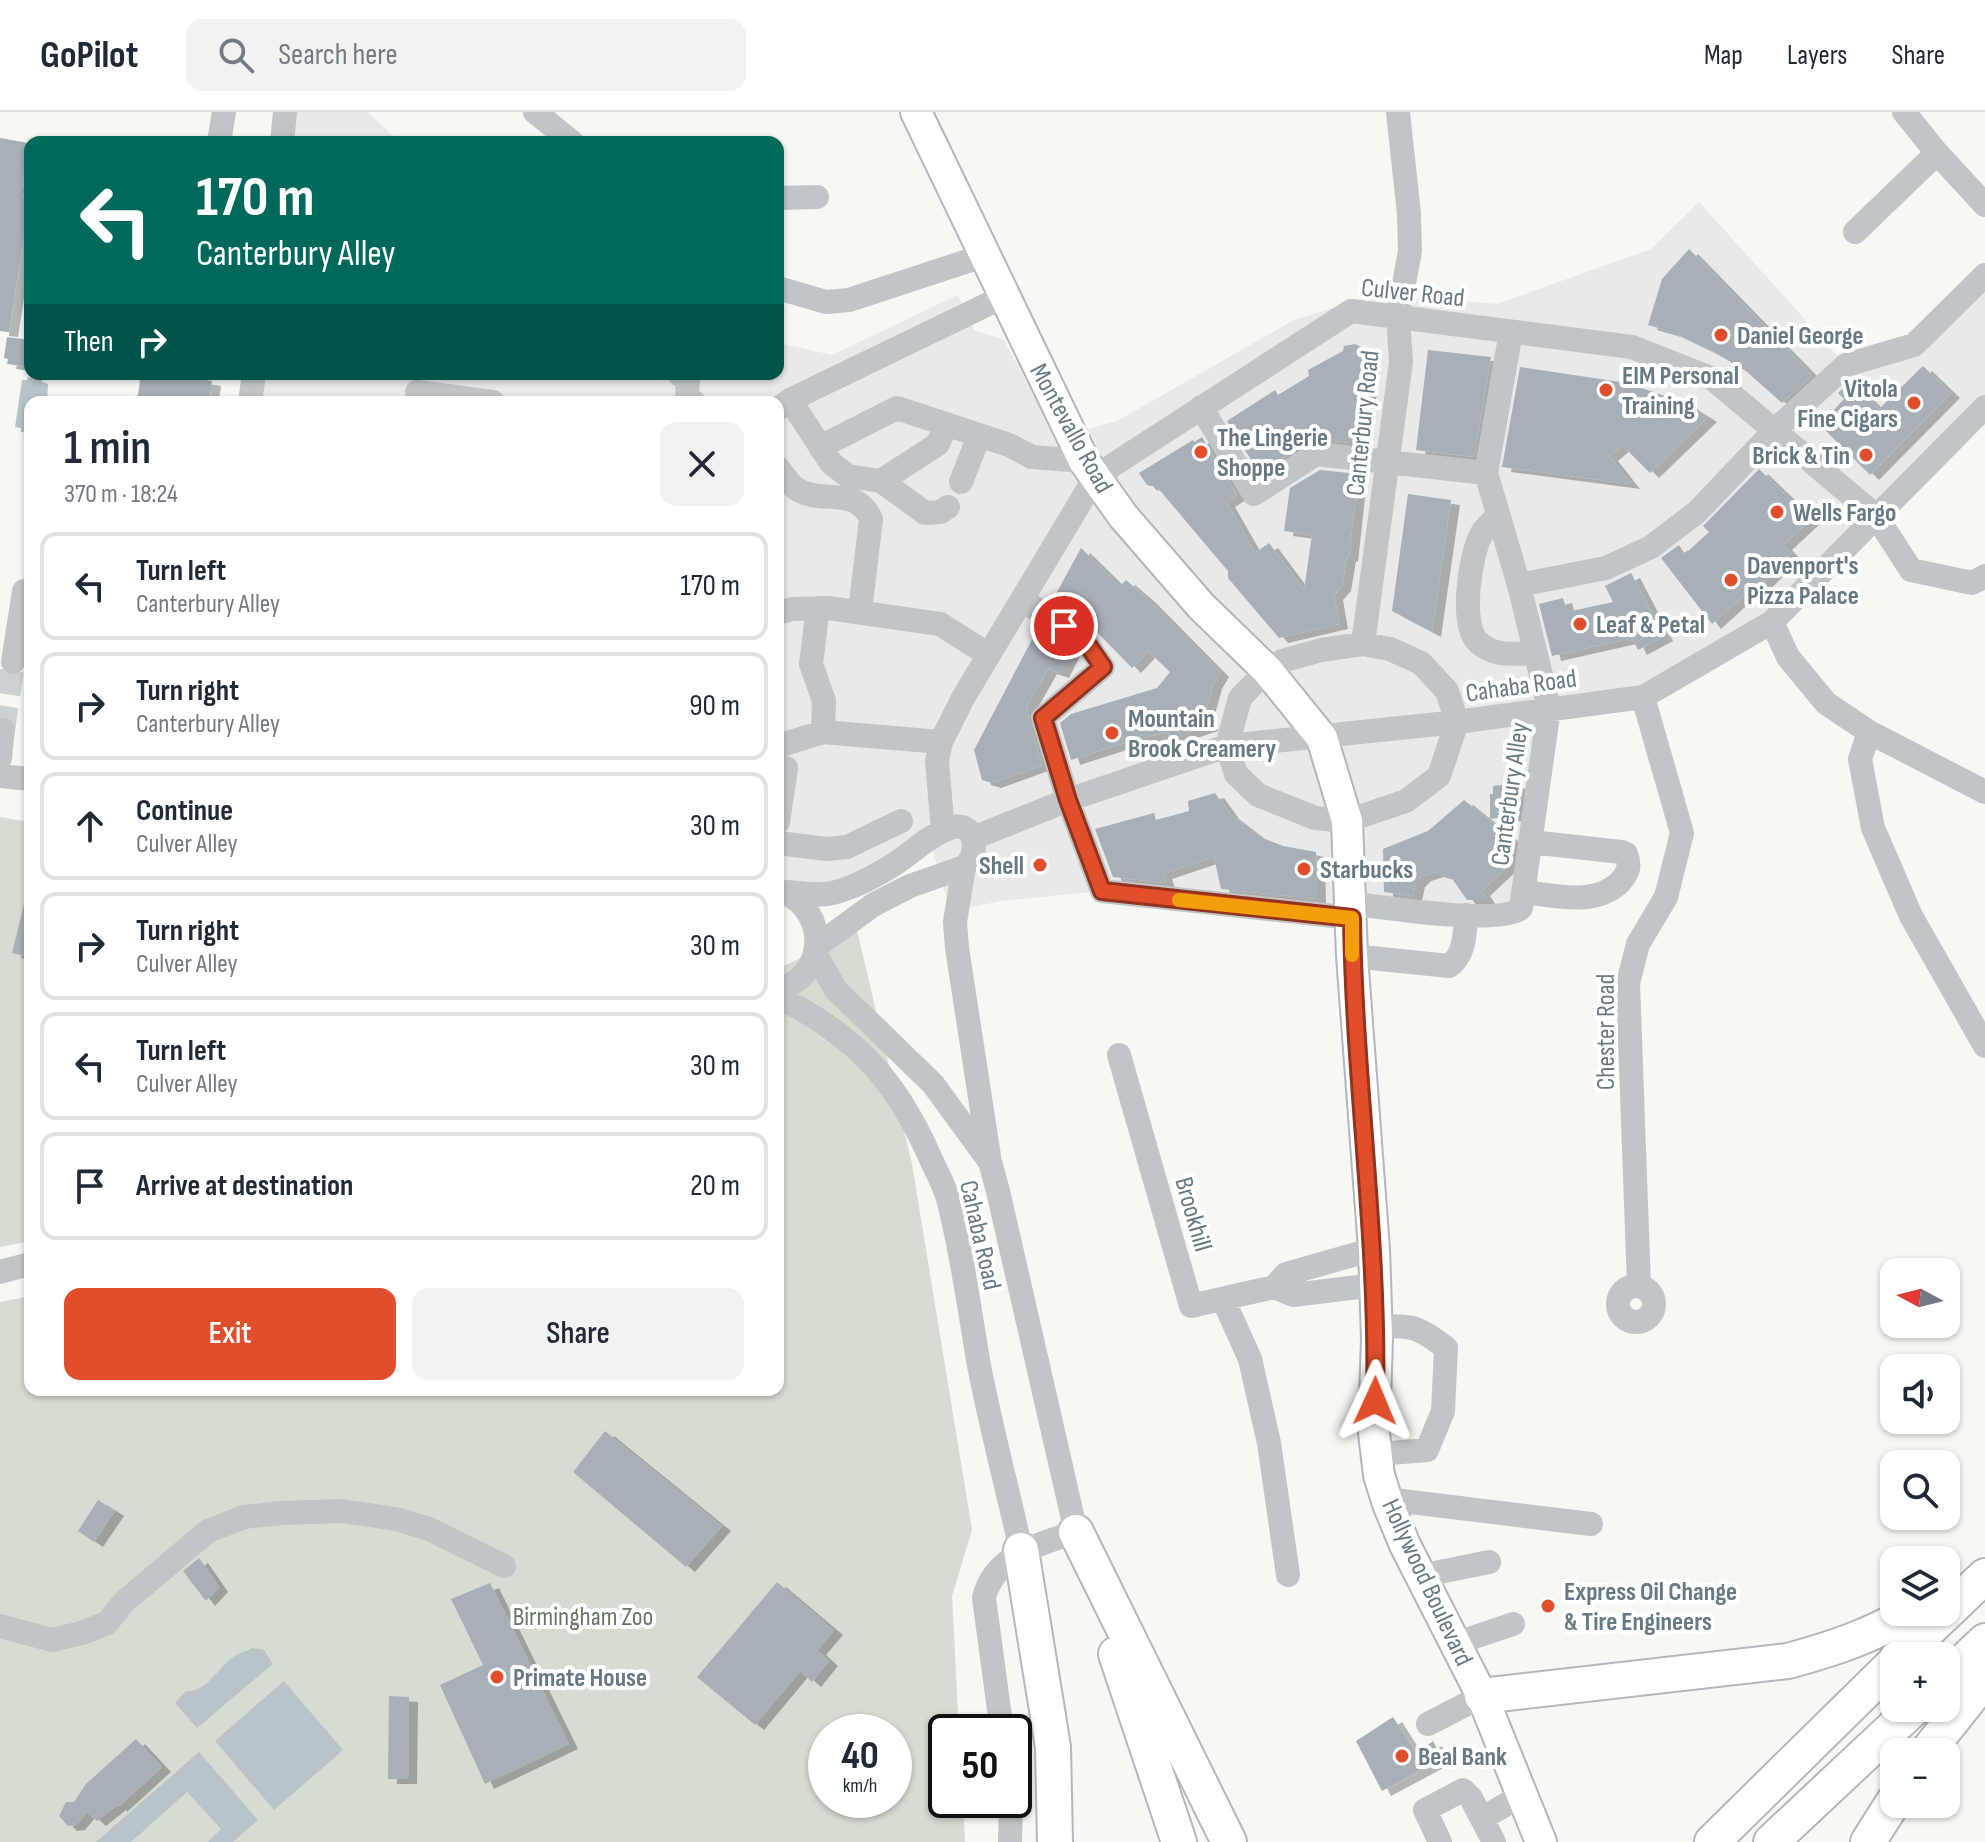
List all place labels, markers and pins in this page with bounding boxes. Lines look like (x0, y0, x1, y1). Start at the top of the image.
place label: Daniel George (1737, 321, 1864, 352)
marker: Daniel George (1712, 326, 1730, 344)
place label: EIM Personal Training (1622, 361, 1739, 422)
place label: Vitola Fine Cigars (1797, 374, 1898, 435)
marker: EIM Personal Training (1597, 381, 1615, 399)
marker: Vitola Fine Cigars (1905, 394, 1923, 412)
place label: The Lingerie Shoppe (1217, 423, 1328, 484)
place label: Brick & Tin (1752, 441, 1850, 472)
marker: The Lingerie Shoppe (1192, 443, 1210, 461)
marker: Brick & Tin (1857, 446, 1875, 464)
place label: Wells Fargo (1793, 498, 1896, 529)
marker: Wells Fargo (1768, 503, 1786, 521)
place label: Davenport's Pizza Palace (1747, 551, 1859, 612)
marker: Davenport's Pizza Palace (1722, 571, 1740, 589)
pin (1030, 592, 1098, 660)
place label: Leaf & Petal (1596, 610, 1705, 641)
marker: Leaf & Petal (1571, 615, 1589, 633)
place label: Mountain Brook Creamery (1128, 704, 1276, 765)
marker: Mountain Brook Creamery (1103, 724, 1121, 742)
place label: Shell (979, 851, 1024, 882)
place label: Starbucks (1320, 855, 1413, 886)
marker: Shell (1031, 856, 1049, 874)
marker: Starbucks (1295, 860, 1313, 878)
place label: Express Oil Change & Tire Engineers (1564, 1577, 1737, 1638)
marker: Express Oil Change & Tire Engineers (1539, 1597, 1557, 1615)
place label: Primate House (513, 1663, 647, 1694)
marker: Primate House (488, 1668, 506, 1686)
place label: Beal Bank (1418, 1742, 1507, 1773)
marker: Beal Bank (1393, 1747, 1411, 1765)

